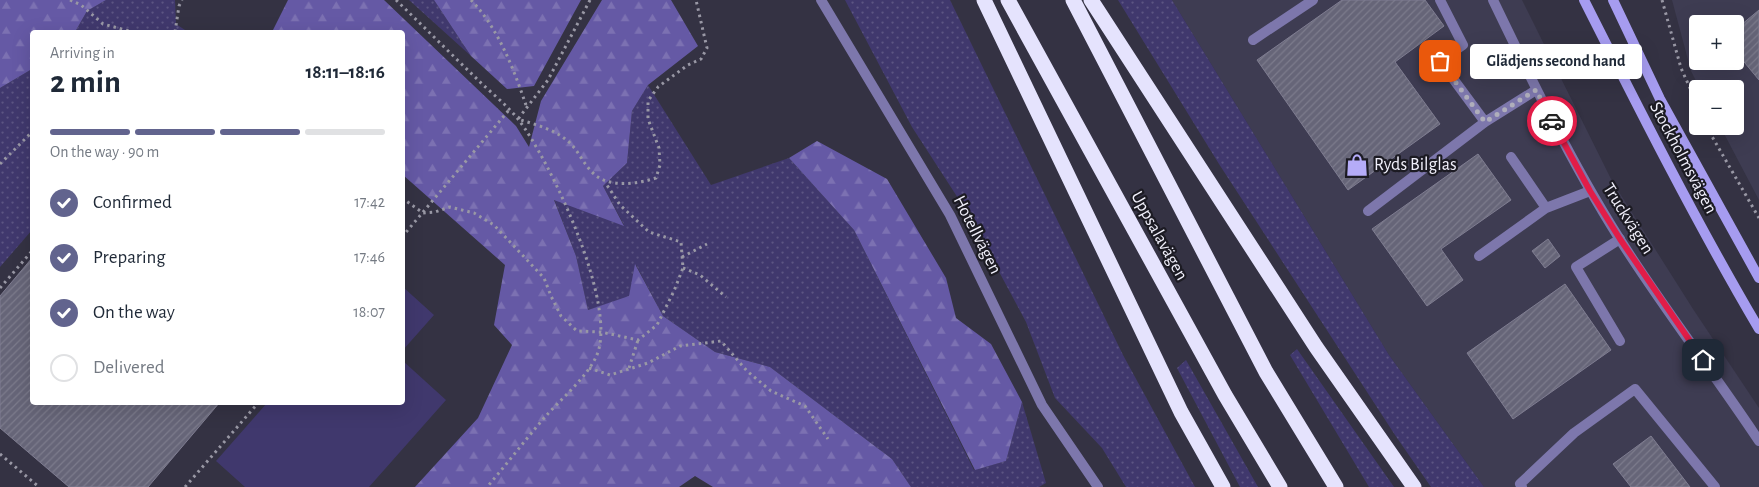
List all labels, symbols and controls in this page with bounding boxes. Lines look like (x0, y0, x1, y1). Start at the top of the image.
map controls (1689, 15, 1744, 135)
button: + (1689, 15, 1744, 70)
pin (1419, 40, 1461, 82)
callout: Glädjens second hand (1470, 44, 1642, 78)
text: Arriving in (50, 45, 115, 61)
icon: bag (1426, 47, 1454, 75)
text: Glädjens second hand (1487, 53, 1625, 69)
text: 18:11–18:16 (305, 63, 385, 82)
text: 2 min (50, 66, 121, 98)
button: − (1689, 80, 1744, 135)
courier (1527, 96, 1577, 146)
street label: Stockholmsvägen (1646, 99, 1720, 217)
icon: car (1538, 107, 1566, 135)
text: On the way · 90 m (50, 144, 159, 160)
shop icon: Ryds Bilglas (1344, 152, 1370, 178)
place label: Ryds Bilglas (1374, 156, 1457, 174)
street label: Truckvägen (1599, 180, 1657, 258)
street label: Uppsalavägen (1127, 188, 1191, 284)
icon: check (50, 189, 78, 217)
text: Confirmed (93, 193, 172, 212)
street label: Hotellvägen (950, 193, 1004, 277)
text: 17:42 (354, 194, 385, 210)
icon: check (50, 244, 78, 272)
text: Preparing (93, 248, 166, 267)
text: 17:46 (354, 249, 385, 265)
icon: check (50, 299, 78, 327)
text: On the way (93, 303, 175, 322)
text: 18:07 (353, 304, 385, 320)
pin (1682, 339, 1724, 381)
icon: home (1689, 346, 1717, 374)
text: Delivered (93, 358, 165, 377)

